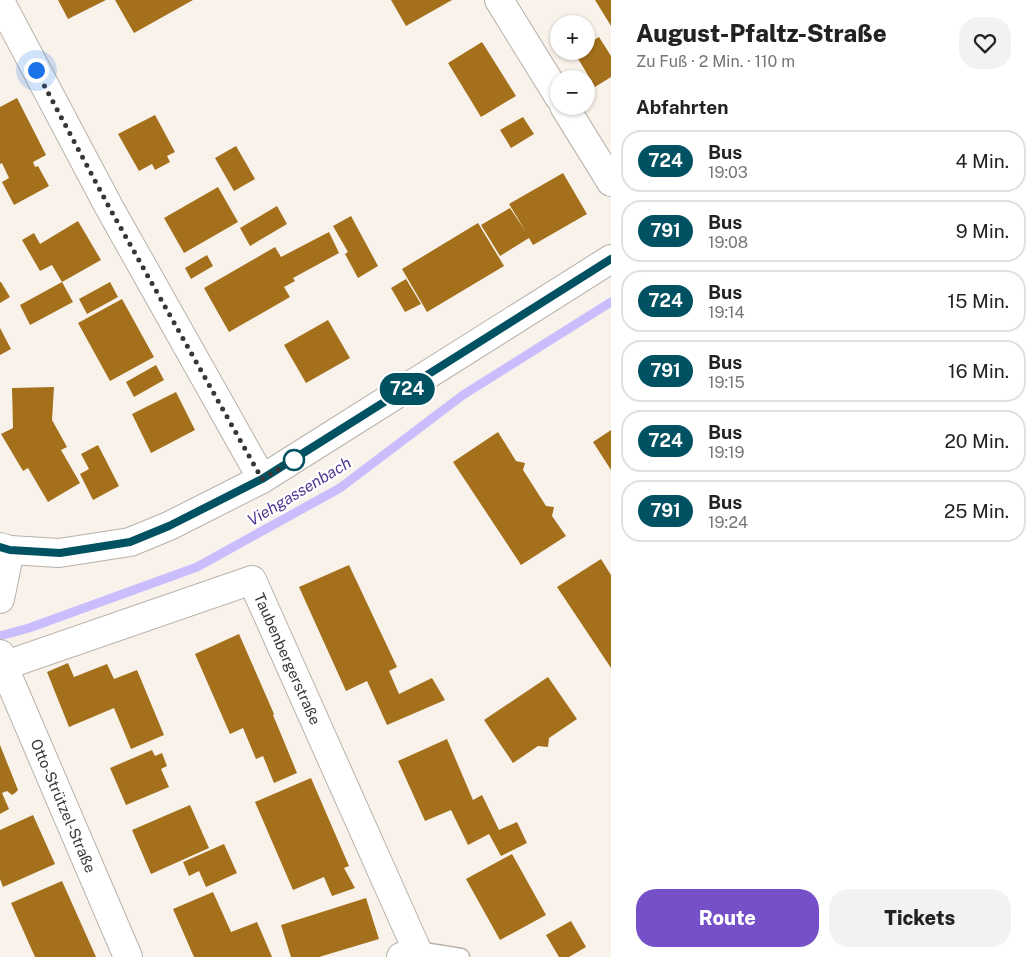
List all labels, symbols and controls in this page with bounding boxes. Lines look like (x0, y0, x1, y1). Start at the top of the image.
map controls (550, 15, 595, 115)
button: + (550, 15, 595, 60)
button: heart (959, 17, 1011, 69)
text: August-Pfaltz-Straße (636, 19, 887, 47)
text: Zu Fuß · 2 Min. · 110 m (636, 52, 795, 71)
your location (24, 58, 49, 83)
button: − (550, 70, 595, 115)
text: Abfahrten (636, 96, 728, 118)
text: Bus (708, 141, 742, 163)
text: 724 (648, 150, 683, 171)
text: 4 Min. (956, 150, 1009, 172)
text: 19:03 (708, 163, 748, 182)
text: Bus (708, 211, 742, 233)
text: 791 (650, 220, 681, 241)
text: 9 Min. (956, 220, 1009, 242)
text: 19:08 (708, 233, 748, 252)
text: Bus (708, 281, 742, 303)
text: 724 (648, 290, 683, 311)
text: 15 Min. (948, 290, 1009, 312)
text: 19:14 (708, 303, 745, 322)
text: Bus (708, 351, 742, 373)
text: 791 (650, 360, 681, 381)
text: 16 Min. (948, 360, 1009, 382)
line badge: 724 (378, 373, 436, 405)
text: 19:15 (708, 373, 745, 392)
text: 724 (390, 378, 424, 399)
text: Bus (708, 421, 742, 443)
text: 724 (648, 430, 683, 451)
text: 20 Min. (945, 430, 1009, 452)
text: 19:19 (708, 443, 745, 462)
unlabelled marker (283, 449, 305, 471)
water label: Viehgassenbach (244, 453, 355, 530)
text: Bus (708, 491, 742, 513)
text: 791 (650, 500, 681, 521)
text: 25 Min. (944, 500, 1009, 522)
text: 19:24 (708, 513, 748, 532)
street label: Taubenbergerstraße (251, 590, 324, 727)
street label: Otto-Strützel-Straße (28, 736, 99, 875)
button: Route (636, 889, 819, 947)
button: Tickets (829, 889, 1011, 947)

